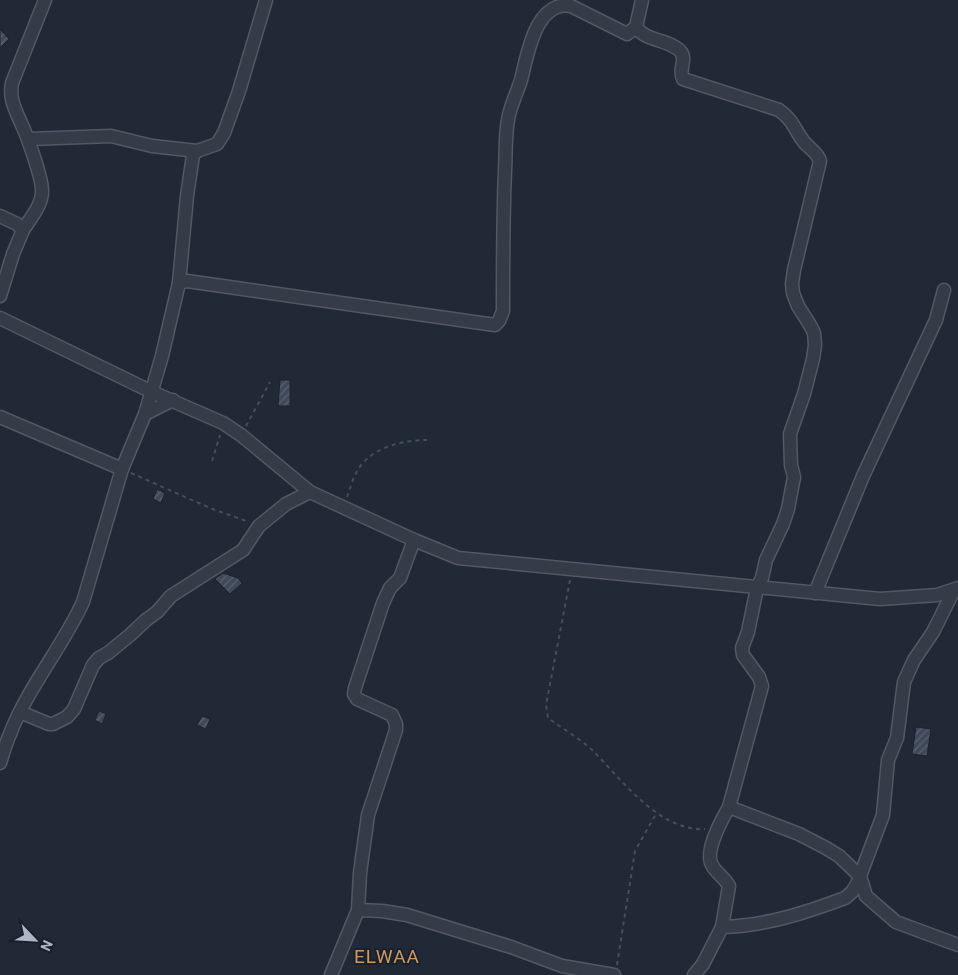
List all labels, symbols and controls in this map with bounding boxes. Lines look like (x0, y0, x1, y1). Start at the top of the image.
north arrow (10, 915, 60, 965)
text: N (37, 938, 56, 953)
district label: ELWAA (354, 945, 420, 968)

